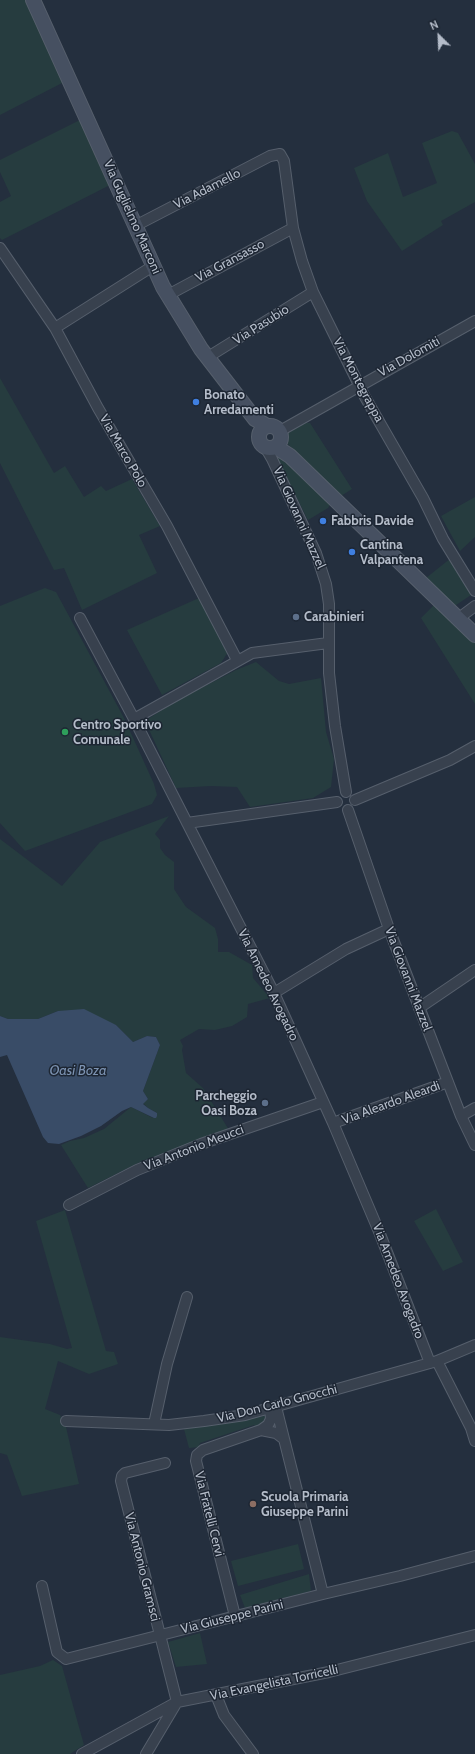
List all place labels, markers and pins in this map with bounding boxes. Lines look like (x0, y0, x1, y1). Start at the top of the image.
place label: Bonato Arredamenti (204, 387, 274, 418)
marker: Bonato Arredamenti (191, 397, 201, 407)
place label: Fabbris Davide (331, 513, 414, 529)
marker: Fabbris Davide (318, 516, 328, 526)
place label: Cantina Valpantena (360, 537, 423, 568)
marker: Cantina Valpantena (347, 547, 357, 557)
place label: Carabinieri (304, 609, 364, 625)
marker: Carabinieri (291, 612, 301, 622)
place label: Centro Sportivo Comunale (73, 717, 161, 748)
marker: Centro Sportivo Comunale (60, 727, 70, 737)
place label: Parcheggio Oasi Boza (195, 1088, 257, 1119)
marker: Parcheggio Oasi Boza (260, 1098, 270, 1108)
place label: Scuola Primaria Giuseppe Parini (261, 1489, 349, 1520)
marker: Scuola Primaria Giuseppe Parini (248, 1499, 258, 1509)

